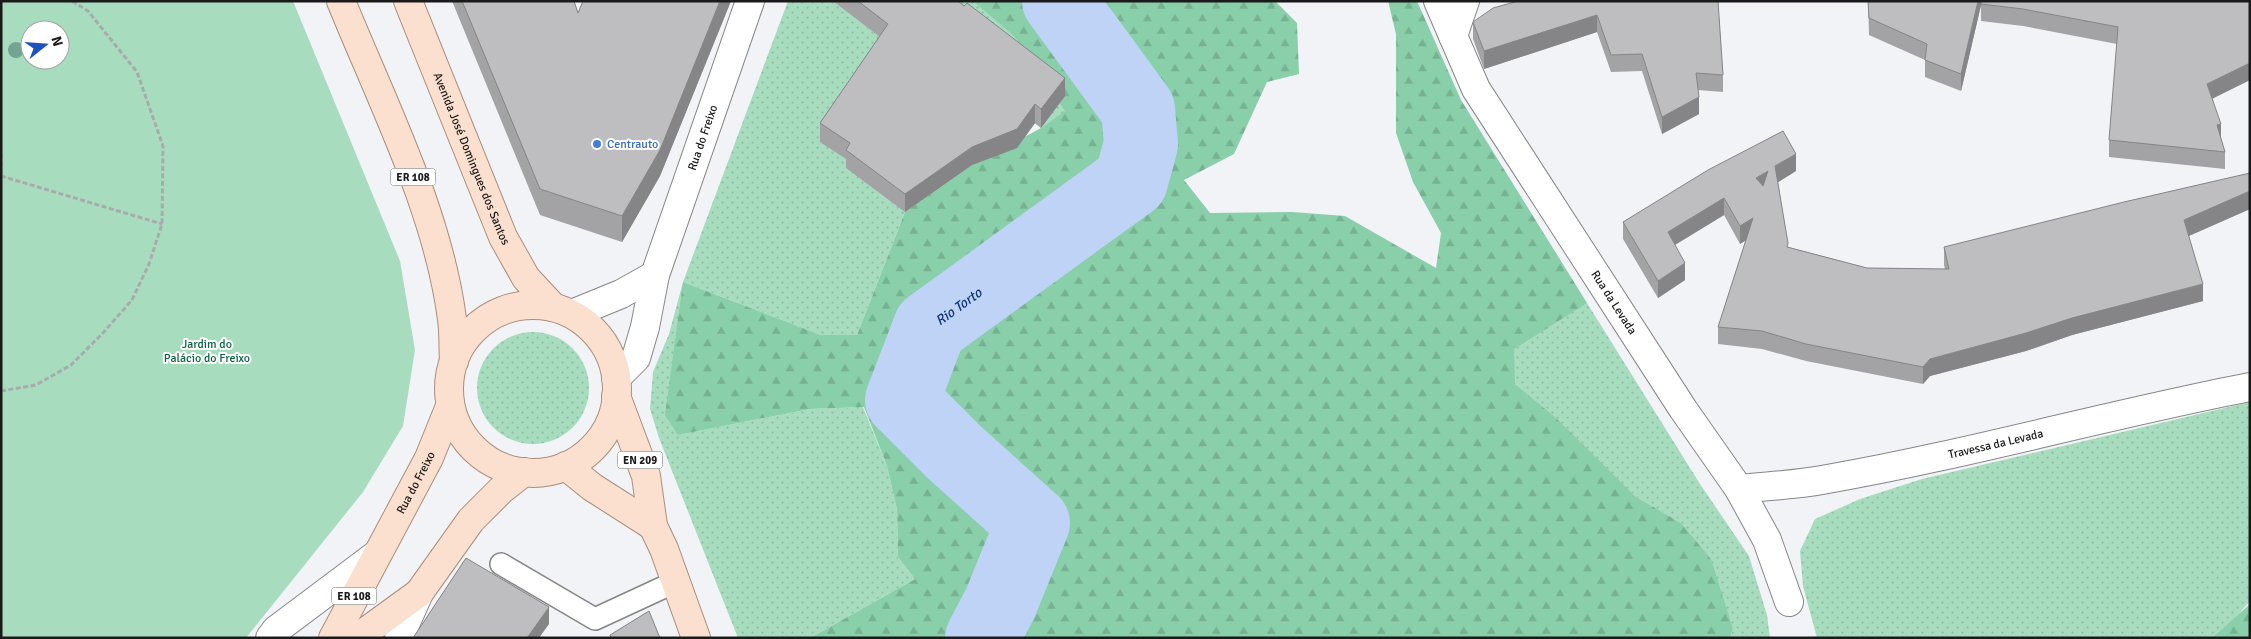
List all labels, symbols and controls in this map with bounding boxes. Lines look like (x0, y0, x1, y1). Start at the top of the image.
north arrow (20, 20, 70, 70)
text: N (47, 34, 67, 48)
street label: Avenida José Domingues dos Santos (430, 70, 513, 248)
street label: Rua do Freixo (685, 103, 721, 173)
place label: Centrauto (607, 137, 658, 152)
marker: Centrauto (591, 138, 603, 150)
road number: ER 108 (390, 168, 436, 186)
street label: Rua da Levada (1587, 268, 1640, 337)
water label: Rio Torto (932, 284, 986, 329)
park label: Jardim do Palácio do Freixo (164, 337, 250, 366)
street label: Travessa da Levada (1947, 426, 2045, 462)
street label: Rua do Freixo (394, 450, 439, 517)
road number: EN 209 (618, 452, 662, 468)
road number: ER 108 (332, 588, 376, 604)

